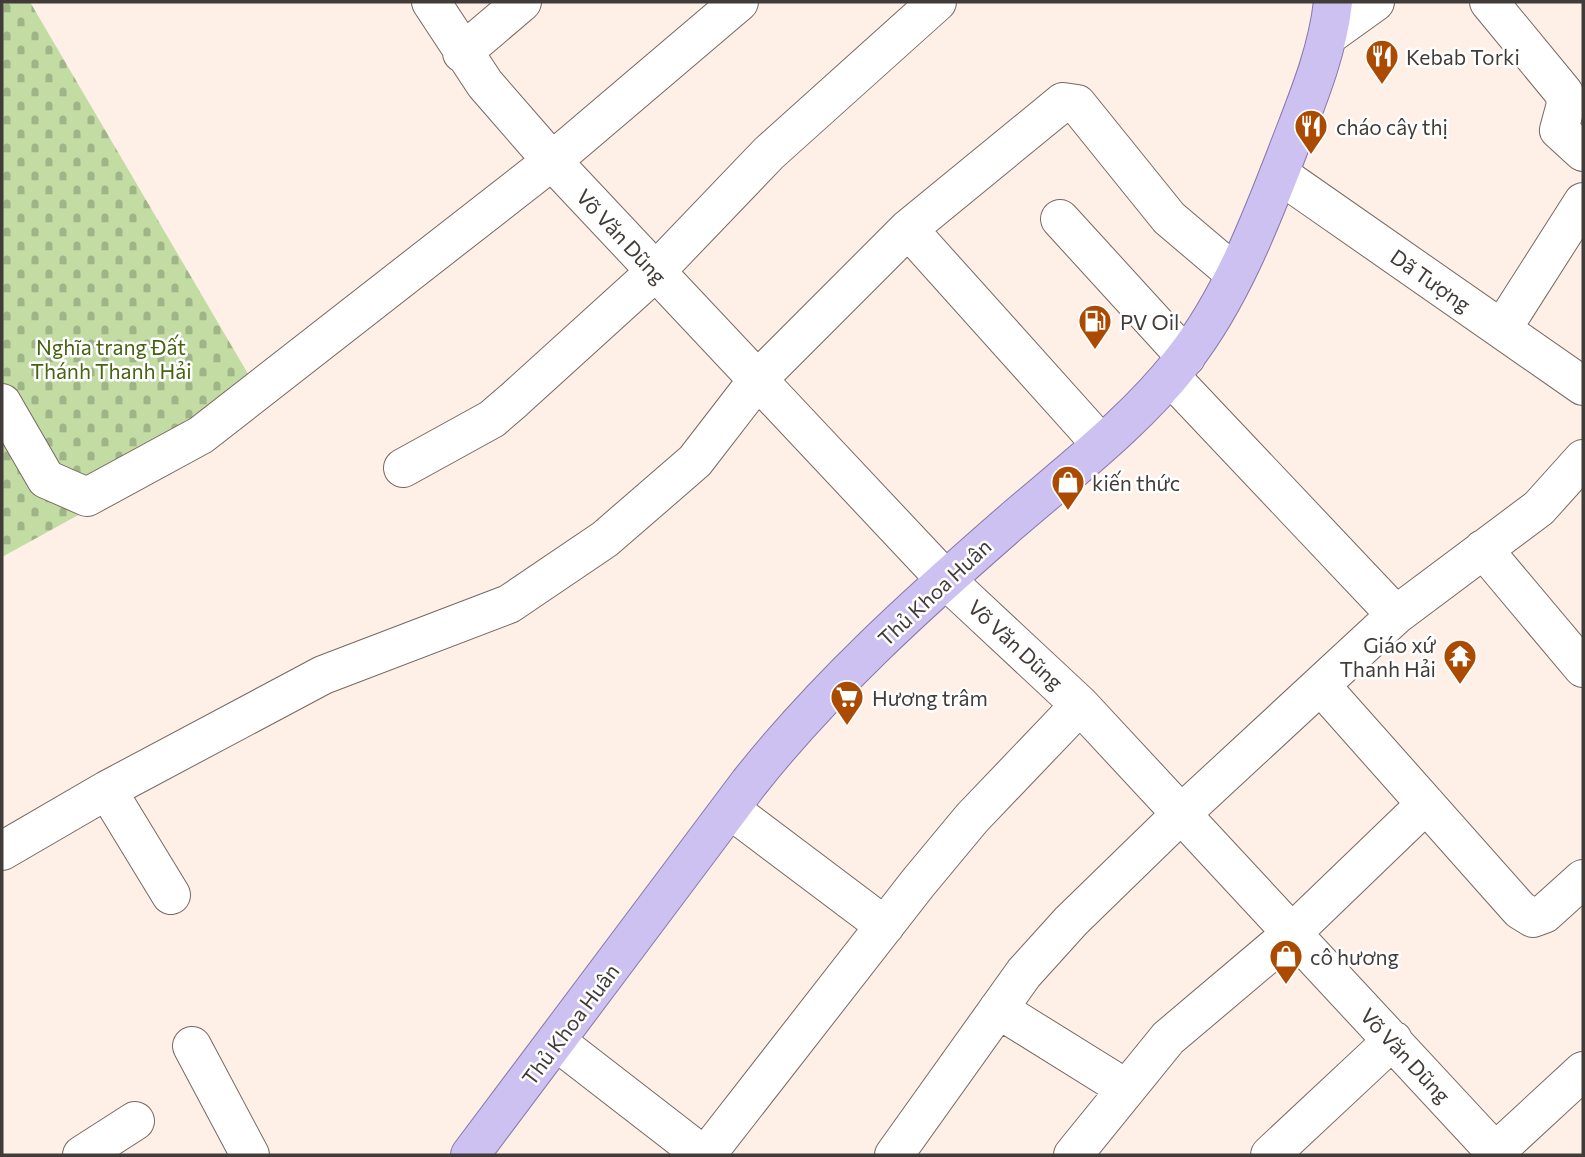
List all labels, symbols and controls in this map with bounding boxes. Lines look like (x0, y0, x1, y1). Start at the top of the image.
restaurant icon: Kebab Torki (1363, 37, 1401, 86)
place label: Kebab Torki (1406, 44, 1520, 69)
restaurant icon: cháo cây thị (1292, 107, 1330, 156)
place label: cháo cây thị (1336, 114, 1448, 139)
street label: Võ Văn Dũng (572, 183, 672, 289)
street label: Dã Tượng (1386, 243, 1476, 317)
fuel station icon: PV Oil (1076, 302, 1114, 351)
place label: PV Oil (1120, 309, 1179, 334)
park label: Nghĩa trang Đất Thánh Thanh Hải (30, 334, 192, 383)
shop icon: kiến thức (1049, 463, 1087, 512)
place label: kiến thức (1092, 470, 1180, 495)
street label: Thủ Khoa Huân (872, 533, 996, 651)
street label: Võ Văn Dũng (963, 594, 1069, 694)
place label: Giáo xứ Thanh Hải (1339, 632, 1437, 681)
temple icon: Giáo xứ Thanh Hải (1441, 637, 1479, 686)
supermarket icon: Hương trâm (828, 678, 866, 727)
place label: Hương trâm (872, 685, 988, 710)
shop icon: cô hương (1267, 937, 1305, 986)
place label: cô hương (1310, 944, 1399, 969)
street label: Thủ Khoa Huân (516, 958, 624, 1090)
street label: Võ Văn Dũng (1356, 1002, 1456, 1108)

